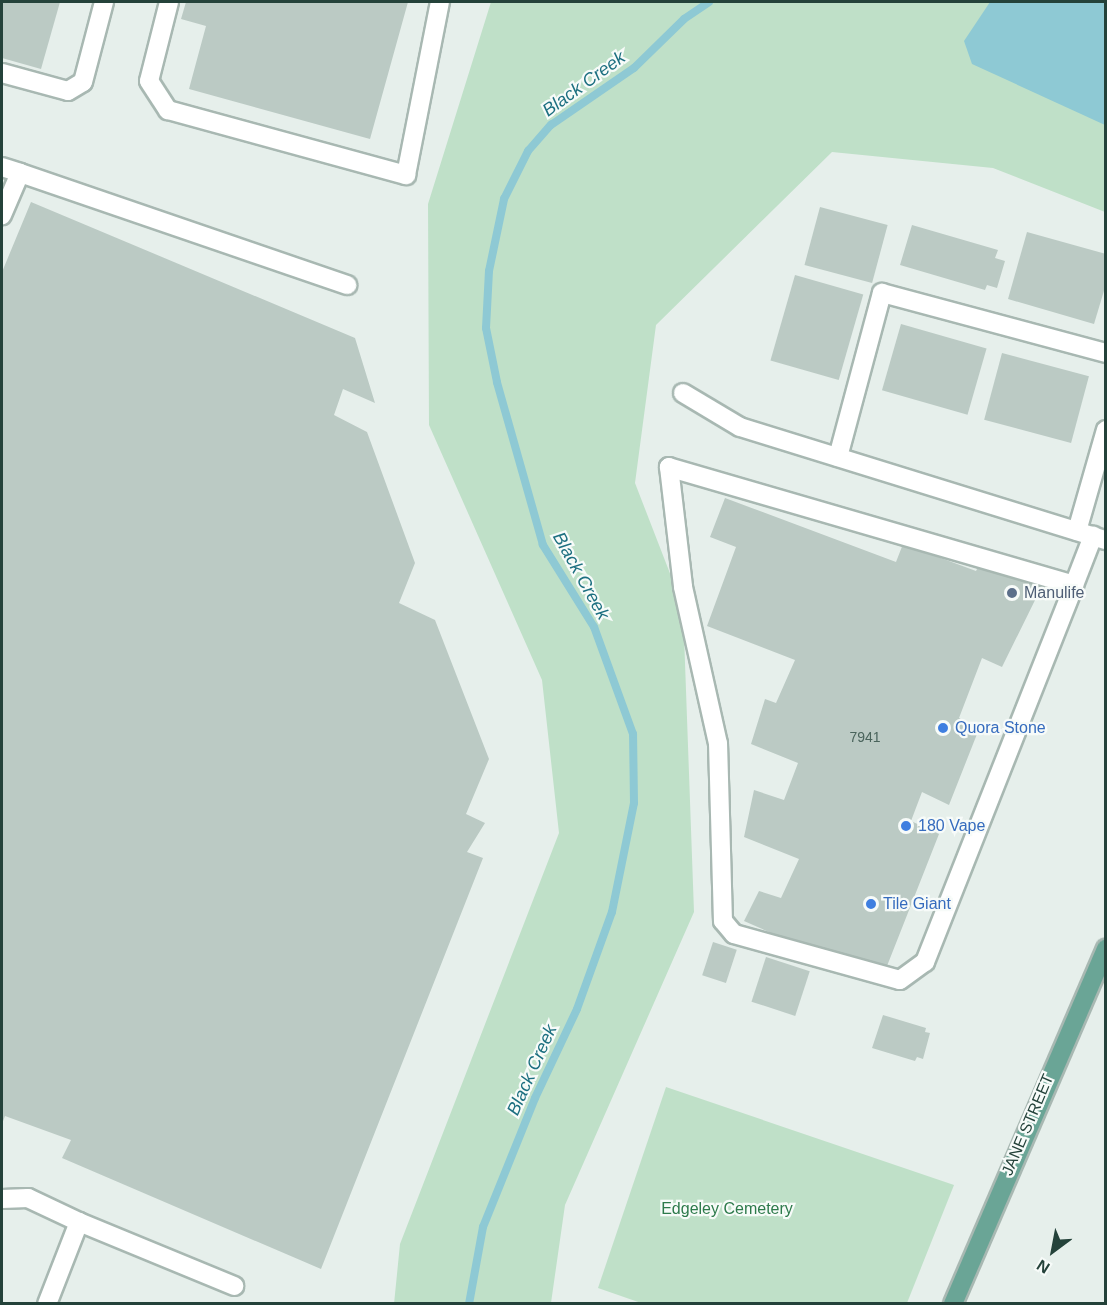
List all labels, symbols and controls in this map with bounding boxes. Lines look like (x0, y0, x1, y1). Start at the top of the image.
water label: Black Creek (538, 47, 630, 121)
water label: Black Creek (548, 528, 614, 624)
place label: Manulife (1024, 583, 1084, 603)
marker: Manulife (1005, 586, 1019, 600)
place label: Quora Stone (955, 718, 1046, 738)
marker: Quora Stone (936, 721, 950, 735)
house number: 7941 (849, 729, 881, 745)
place label: 180 Vape (918, 816, 985, 836)
marker: 180 Vape (899, 819, 913, 833)
place label: Tile Giant (883, 894, 951, 914)
marker: Tile Giant (864, 897, 878, 911)
water label: Black Creek (502, 1021, 562, 1119)
street label: JANE STREET (998, 1071, 1058, 1179)
park label: Edgeley Cemetery (661, 1199, 793, 1219)
north arrow (1023, 1221, 1083, 1281)
text: N (1034, 1256, 1053, 1277)

